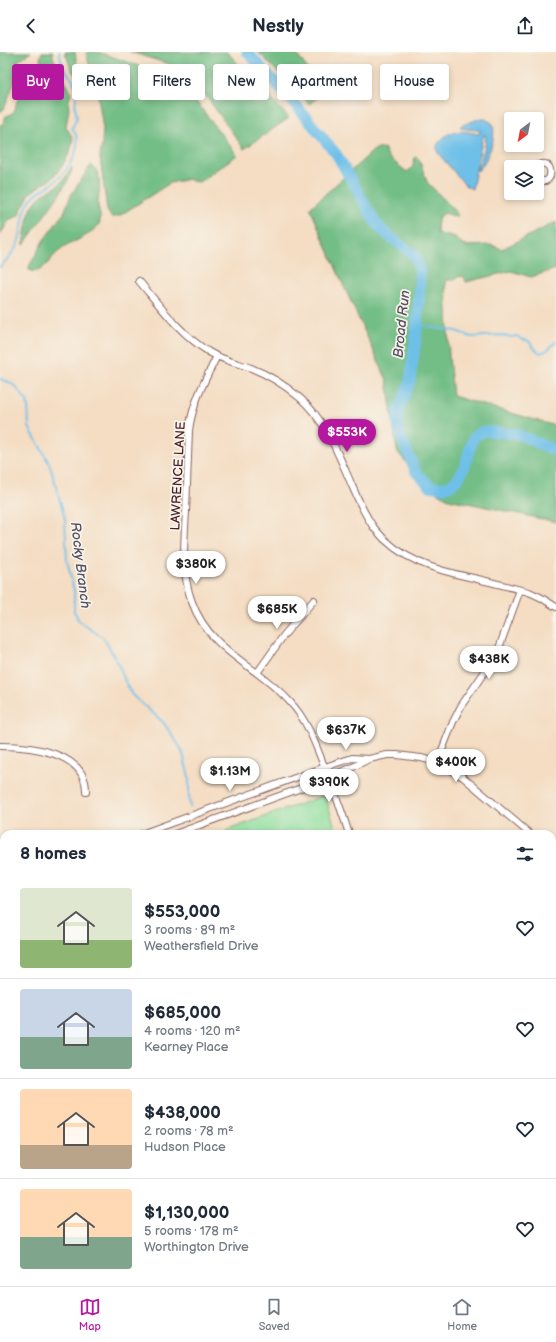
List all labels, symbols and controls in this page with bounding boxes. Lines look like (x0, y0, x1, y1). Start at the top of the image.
icon: back (20, 15, 42, 37)
icon: share (514, 15, 536, 37)
text: Nestly (252, 16, 304, 37)
chip: Buy (12, 64, 64, 100)
chip: Rent (72, 64, 130, 100)
chip: Filters (138, 64, 205, 100)
chip: New (213, 64, 269, 100)
chip: Apartment (277, 64, 372, 100)
chip: House (380, 64, 449, 100)
north arrow (504, 112, 544, 152)
map controls (504, 112, 544, 200)
button: layers (504, 160, 544, 200)
water label: Broad Run (389, 289, 414, 359)
pin: $553K (319, 419, 375, 453)
street label: LAWRENCE LANE (167, 421, 189, 531)
text: $553K (327, 424, 367, 440)
water label: Rocky Branch (67, 521, 94, 610)
pin: $380K (168, 551, 224, 585)
text: $380K (176, 556, 216, 572)
pin: $685K (249, 596, 305, 630)
text: $685K (257, 601, 297, 617)
pin: $438K (461, 646, 517, 680)
text: $438K (469, 651, 509, 667)
pin: $637K (318, 717, 374, 751)
text: $637K (326, 722, 366, 738)
pin: $400K (428, 749, 484, 783)
text: $400K (435, 754, 477, 770)
pin: $1.13M (197, 758, 263, 792)
text: $1.13M (209, 763, 251, 779)
pin: $390K (301, 769, 357, 803)
text: $390K (309, 774, 349, 790)
icon: filters (514, 843, 536, 865)
text: 8 homes (20, 844, 86, 864)
text: $553,000 (144, 902, 220, 922)
icon: home (52, 904, 100, 952)
icon: heart (514, 917, 536, 939)
text: 3 rooms · 89 m² (144, 922, 235, 938)
text: Weathersfield Drive (144, 938, 259, 954)
text: $685,000 (144, 1003, 221, 1023)
icon: home (52, 1005, 100, 1053)
icon: heart (514, 1018, 536, 1040)
text: 4 rooms · 120 m² (144, 1023, 241, 1039)
text: Kearney Place (144, 1039, 228, 1055)
text: $438,000 (144, 1103, 221, 1123)
icon: home (52, 1105, 100, 1153)
icon: heart (514, 1118, 536, 1140)
text: 2 rooms · 78 m² (144, 1123, 234, 1139)
text: Hudson Place (144, 1139, 226, 1155)
text: $1,130,000 (144, 1203, 229, 1223)
icon: home (52, 1205, 100, 1253)
icon: heart (514, 1218, 536, 1240)
text: 5 rooms · 178 m² (144, 1223, 239, 1239)
text: Worthington Drive (144, 1239, 249, 1255)
tab: Map (79, 1296, 101, 1333)
tab: Saved (259, 1296, 290, 1333)
tab: Home (447, 1296, 477, 1333)

